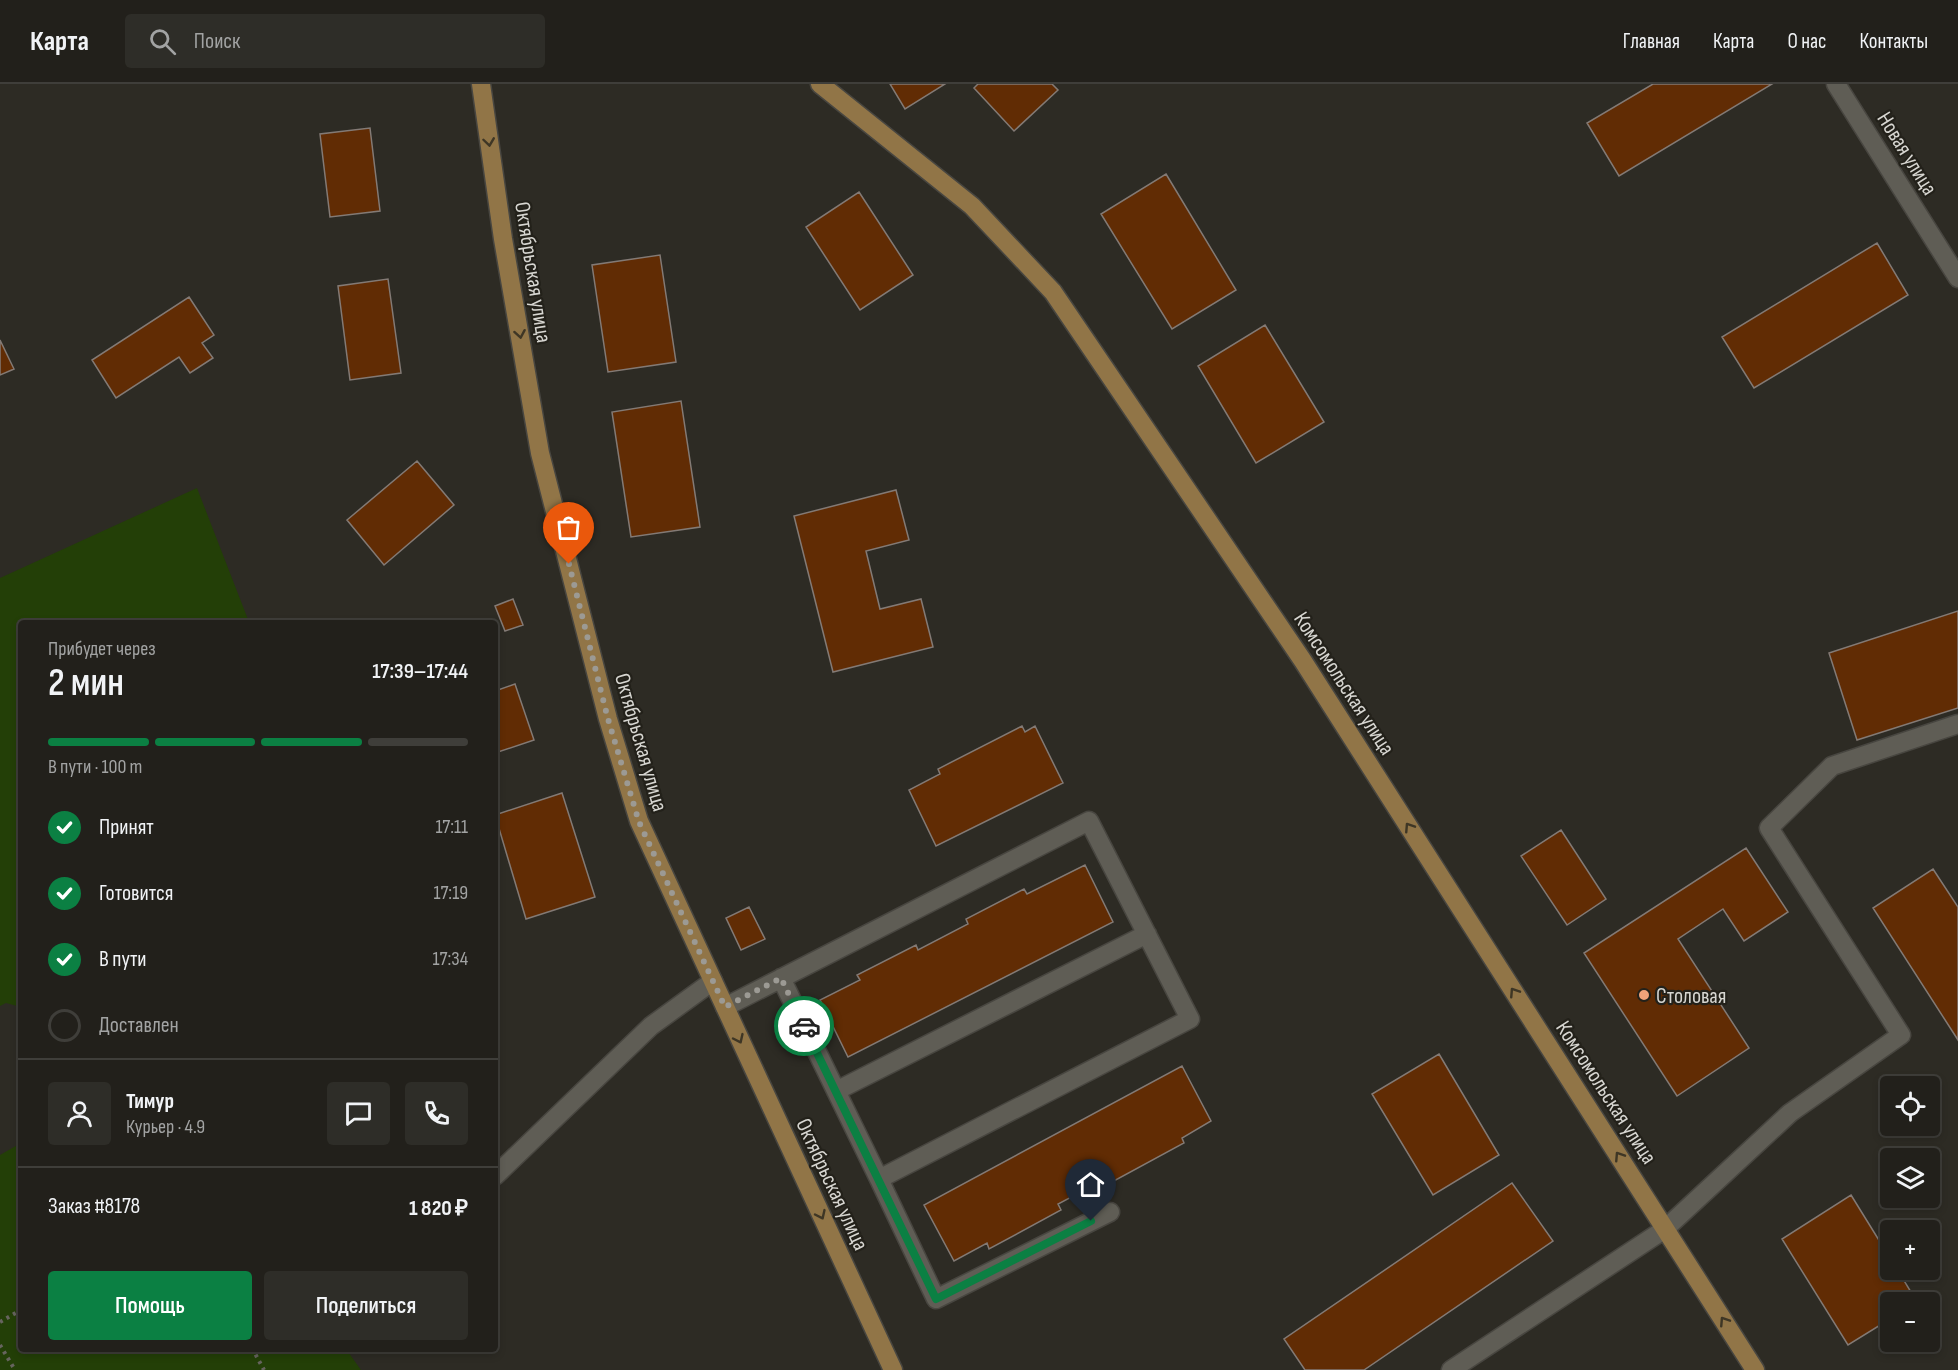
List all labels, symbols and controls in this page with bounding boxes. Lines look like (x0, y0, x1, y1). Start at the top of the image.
search box (125, 14, 545, 68)
text: Карта (30, 25, 89, 58)
icon: search (146, 25, 179, 58)
text: Поиск (194, 28, 240, 55)
text: Главная (1623, 29, 1680, 54)
text: Карта (1713, 29, 1754, 54)
text: О нас (1787, 29, 1826, 54)
text: Контакты (1859, 29, 1928, 54)
street label: Новая улица (1871, 107, 1943, 200)
one-way arrow (483, 137, 495, 146)
street label: Октябрьская улица (508, 200, 557, 345)
one-way arrow (513, 329, 526, 339)
pin (543, 502, 594, 564)
icon: bag (552, 511, 585, 544)
street label: Комсомольская улица (1287, 607, 1400, 760)
text: Прибудет через (48, 637, 156, 661)
text: 17:39–17:44 (372, 658, 468, 685)
text: 2 мин (48, 660, 124, 707)
street label: Октябрьская улица (608, 670, 673, 815)
text: В пути · 100 m (48, 755, 142, 779)
icon: check (48, 811, 81, 844)
text: Принят (99, 814, 154, 841)
text: 17:11 (435, 815, 468, 839)
one-way arrow (1406, 823, 1417, 834)
icon: check (48, 877, 81, 910)
text: Готовится (99, 880, 173, 907)
text: 17:19 (434, 881, 468, 905)
icon: check (48, 943, 81, 976)
text: В пути (99, 946, 147, 973)
text: 17:34 (433, 947, 468, 971)
place label: Столовая (1656, 983, 1726, 1010)
one-way arrow (1510, 988, 1521, 999)
marker: Столовая (1637, 988, 1651, 1002)
courier (774, 996, 834, 1056)
icon: car (788, 1010, 821, 1043)
text: Доставлен (99, 1012, 179, 1039)
street label: Комсомольская улица (1549, 1016, 1662, 1169)
one-way arrow (732, 1032, 744, 1043)
map controls (1880, 1076, 1940, 1352)
button: locate (1880, 1076, 1940, 1136)
button: person (48, 1082, 111, 1145)
button: chat (327, 1082, 390, 1145)
button: phone (405, 1082, 468, 1145)
text: Тимур (126, 1088, 174, 1115)
street label: Октябрьская улица (789, 1114, 874, 1255)
text: Курьер · 4.9 (126, 1115, 205, 1139)
button: layers (1880, 1148, 1940, 1208)
one-way arrow (1615, 1152, 1626, 1163)
pin (1065, 1159, 1116, 1221)
icon: home (1074, 1168, 1107, 1201)
text: Заказ #8178 (48, 1193, 140, 1220)
text: 1 820 ₽ (409, 1195, 468, 1222)
one-way arrow (814, 1209, 826, 1220)
button: + (1880, 1220, 1940, 1280)
button: Помощь (48, 1271, 252, 1340)
button: Поделиться (264, 1271, 468, 1340)
button: − (1880, 1292, 1940, 1352)
one-way arrow (1719, 1317, 1731, 1327)

